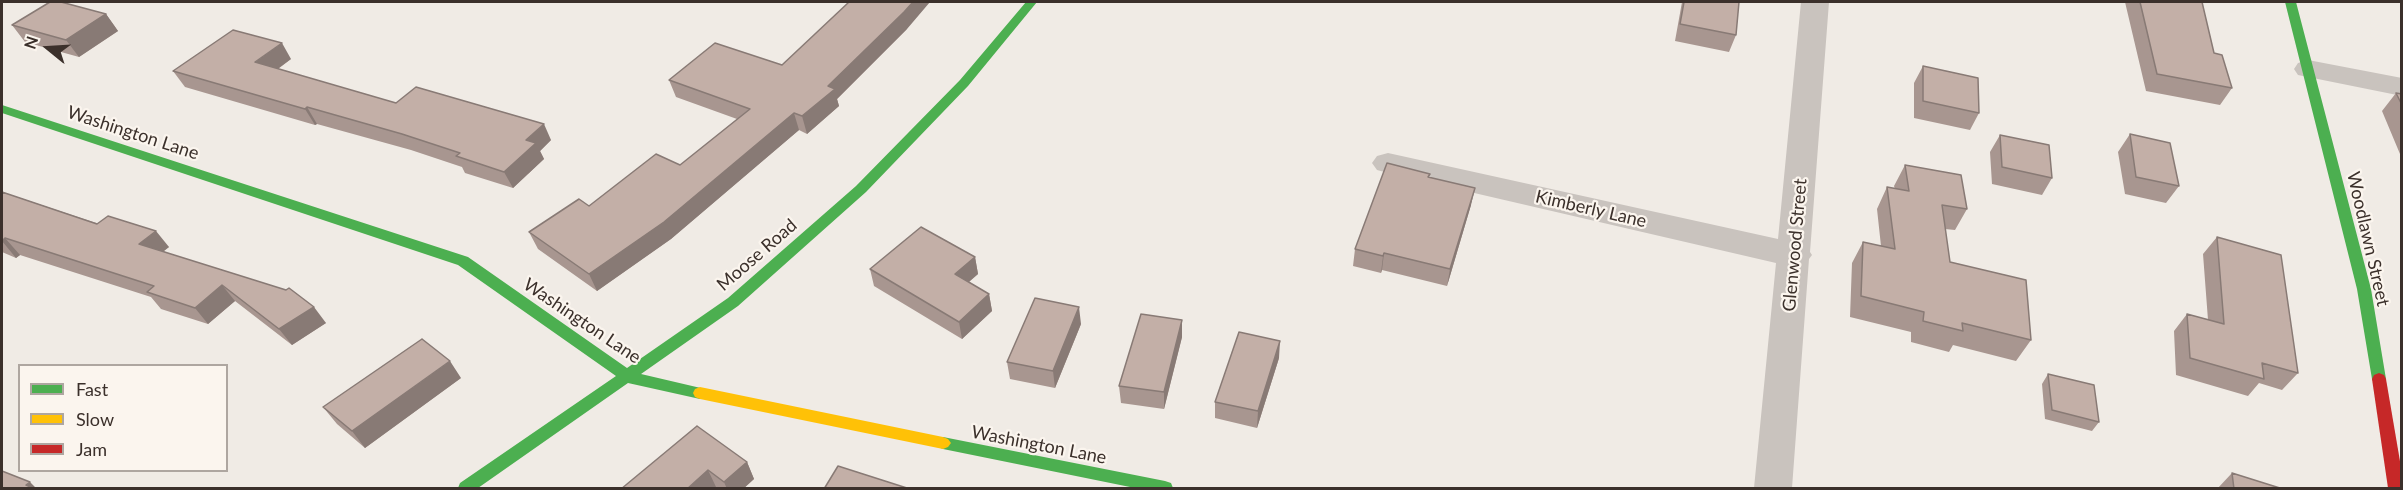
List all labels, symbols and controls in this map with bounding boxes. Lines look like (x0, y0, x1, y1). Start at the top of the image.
north arrow (18, 18, 78, 78)
text: N (19, 33, 41, 51)
street label: Washington Lane (64, 102, 202, 164)
street label: Woodlawn Street (2342, 170, 2394, 308)
street label: Glenwood Street (1778, 178, 1812, 312)
street label: Kimberly Lane (1533, 186, 1649, 232)
street label: Moose Road (713, 214, 801, 296)
street label: Washington Lane (519, 274, 645, 368)
legend (18, 364, 228, 472)
text: Fast (76, 378, 108, 400)
text: Slow (76, 408, 114, 430)
street label: Washington Lane (970, 421, 1108, 469)
text: Jam (76, 438, 107, 460)

